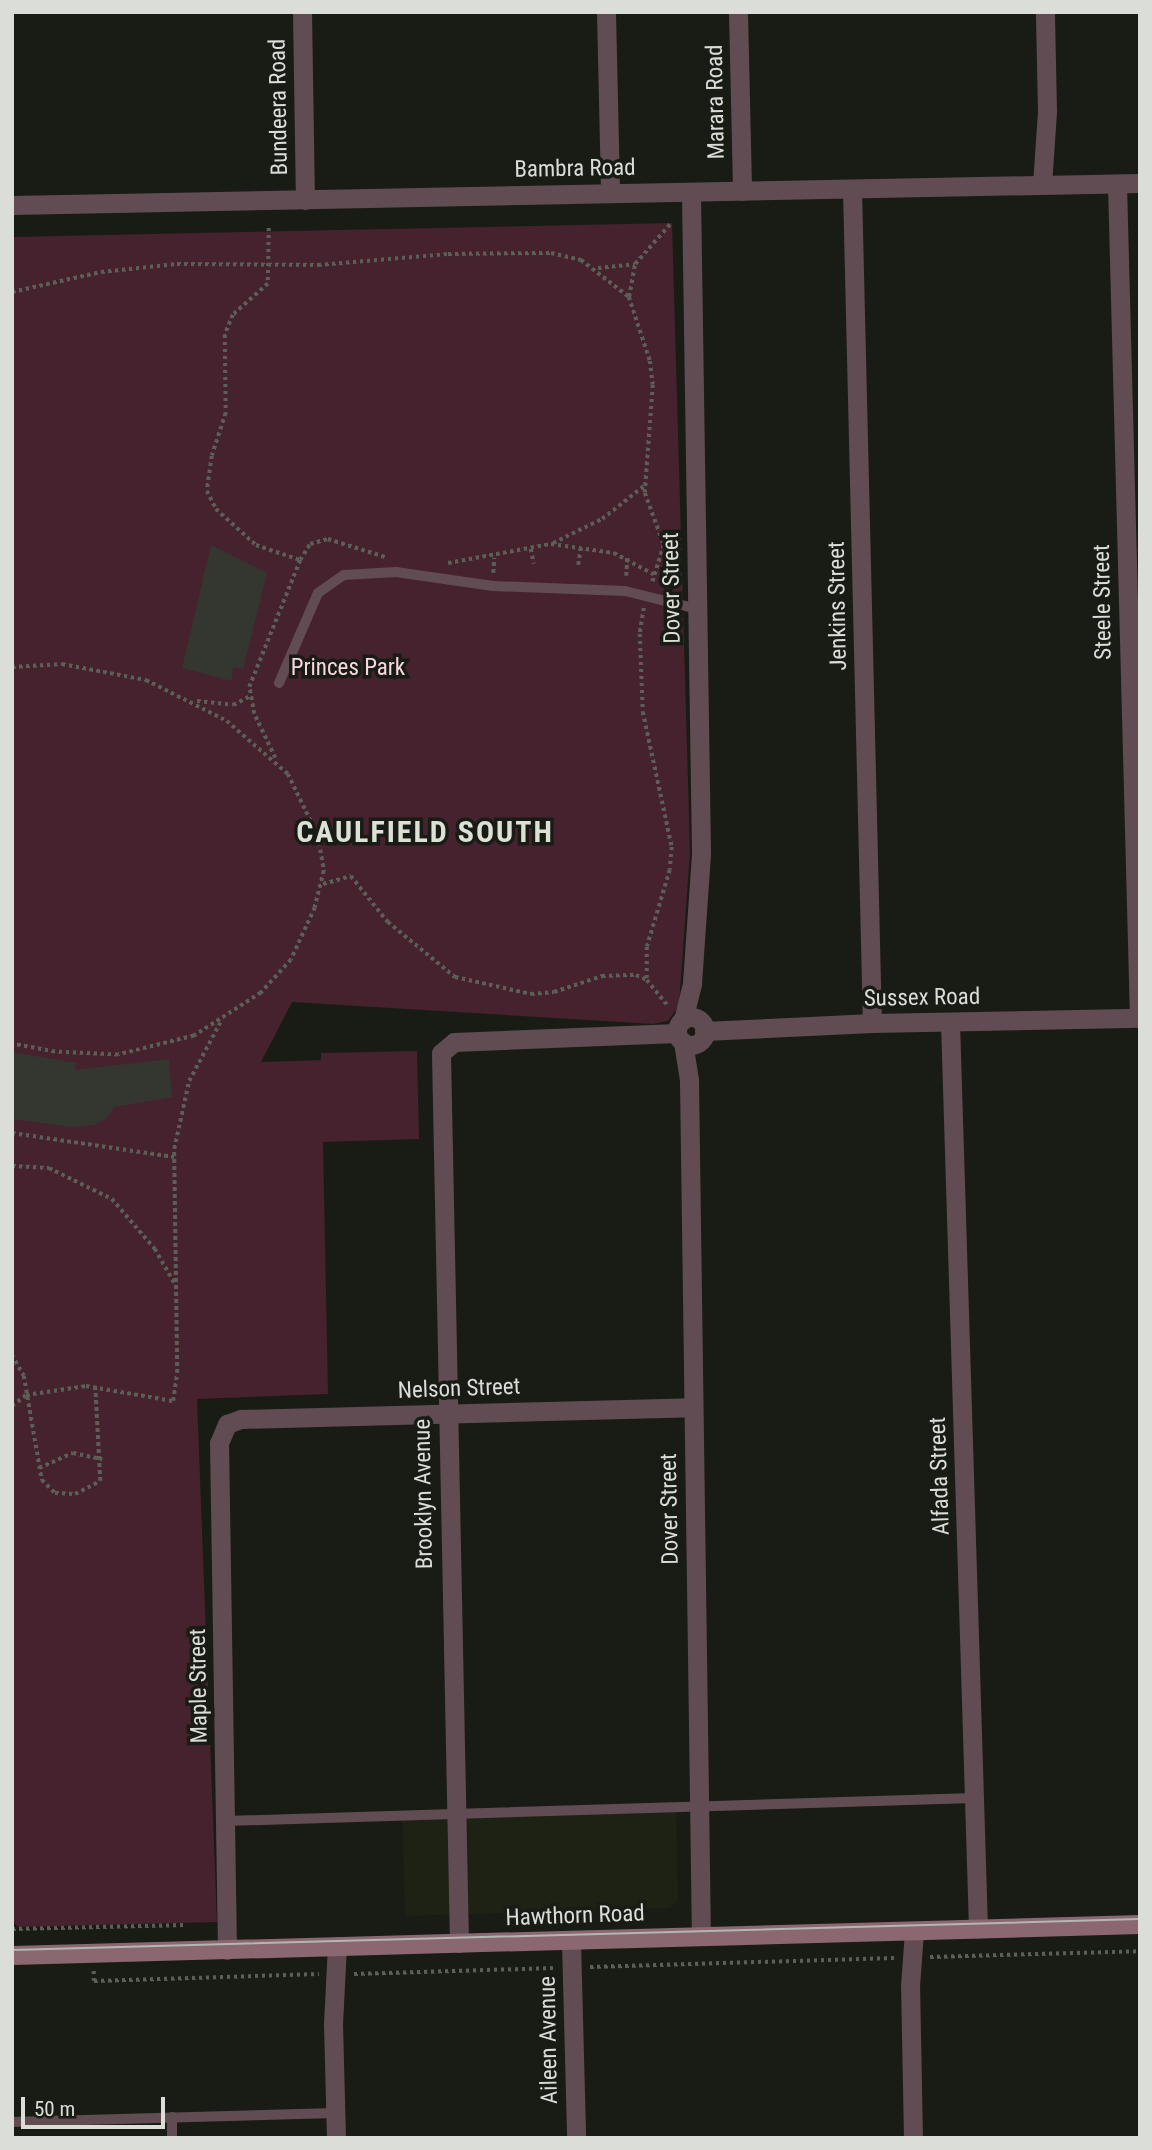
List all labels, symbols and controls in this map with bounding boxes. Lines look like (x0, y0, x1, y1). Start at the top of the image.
street label: Bundeera Road (264, 38, 294, 176)
street label: Marara Road (701, 44, 731, 160)
street label: Bambra Road (514, 154, 636, 184)
street label: Dover Street (657, 532, 687, 644)
street label: Jenkins Street (823, 541, 853, 671)
street label: Steele Street (1088, 544, 1118, 660)
park label: Princes Park (291, 654, 405, 682)
district label: CAULFIELD SOUTH (298, 814, 552, 850)
street label: Sussex Road (864, 983, 980, 1013)
street label: Nelson Street (397, 1373, 521, 1405)
street label: Alfada Street (924, 1416, 956, 1536)
street label: Brooklyn Avenue (409, 1419, 439, 1569)
street label: Dover Street (655, 1453, 685, 1565)
street label: Maple Street (184, 1628, 214, 1744)
street label: Hawthorn Road (505, 1900, 645, 1932)
street label: Aileen Avenue (534, 1976, 564, 2104)
scale bar (24, 2084, 168, 2128)
text: 50 m (34, 2097, 75, 2121)

